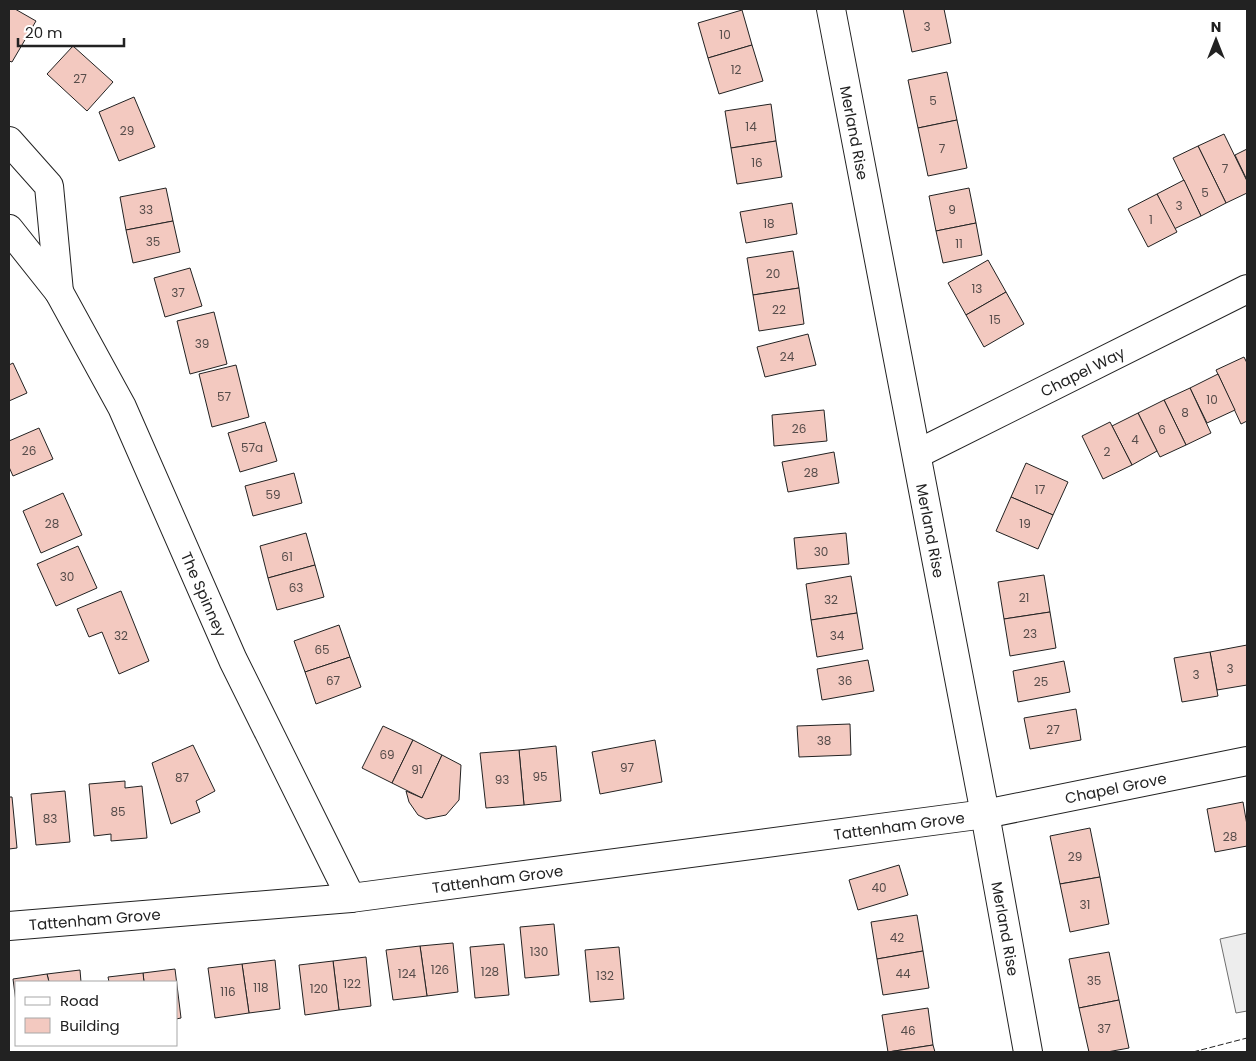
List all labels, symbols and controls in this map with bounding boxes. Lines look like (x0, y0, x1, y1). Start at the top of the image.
scale bar (18, 15, 124, 47)
north arrow (1191, 15, 1241, 65)
text: N (1211, 17, 1221, 37)
house number: 3 (923, 18, 931, 35)
text: 20 m (25, 22, 63, 43)
house number: 10 (719, 26, 731, 43)
house number: 12 (731, 61, 741, 78)
house number: 27 (73, 70, 87, 87)
street label: Merland Rise (835, 84, 874, 182)
house number: 5 (929, 92, 937, 109)
house number: 14 (745, 118, 757, 135)
house number: 29 (120, 122, 134, 139)
house number: 7 (939, 140, 946, 157)
house number: 16 (751, 154, 763, 171)
house number: 7 (1222, 160, 1229, 177)
house number: 5 (1201, 184, 1209, 201)
house number: 3 (1175, 197, 1183, 214)
house number: 33 (139, 201, 153, 218)
house number: 9 (948, 201, 956, 218)
house number: 1 (1149, 211, 1153, 228)
house number: 18 (763, 215, 775, 232)
house number: 35 (146, 233, 160, 250)
house number: 11 (955, 235, 963, 252)
house number: 20 (766, 265, 780, 282)
house number: 13 (972, 280, 982, 297)
house number: 37 (171, 284, 185, 301)
house number: 22 (772, 301, 786, 318)
house number: 15 (989, 311, 1001, 328)
house number: 39 (195, 335, 209, 352)
street label: Chapel Way (1037, 341, 1129, 401)
house number: 24 (780, 348, 795, 365)
house number: 57 (217, 388, 231, 405)
house number: 10 (1206, 391, 1218, 408)
house number: 8 (1181, 404, 1189, 421)
house number: 26 (792, 420, 806, 437)
house number: 6 (1158, 421, 1166, 438)
house number: 4 (1131, 431, 1139, 448)
house number: 57a (241, 439, 263, 456)
house number: 26 (22, 442, 36, 459)
house number: 2 (1104, 443, 1111, 460)
house number: 28 (804, 464, 818, 481)
house number: 17 (1035, 481, 1046, 498)
street label: Merland Rise (911, 482, 950, 579)
house number: 59 (265, 486, 281, 503)
house number: 28 (45, 515, 59, 532)
house number: 19 (1019, 515, 1031, 532)
house number: 30 (814, 543, 828, 560)
street label: The Spinney (176, 548, 232, 640)
house number: 61 (281, 548, 293, 565)
house number: 30 (60, 568, 74, 585)
house number: 63 (289, 579, 303, 596)
house number: 21 (1019, 589, 1029, 606)
house number: 32 (824, 591, 838, 608)
house number: 23 (1023, 625, 1037, 642)
house number: 32 (114, 627, 128, 644)
house number: 34 (830, 627, 845, 644)
house number: 65 (314, 641, 330, 658)
house number: 3 (1226, 660, 1234, 677)
house number: 3 (1192, 666, 1200, 683)
house number: 67 (326, 672, 341, 689)
house number: 36 (838, 672, 852, 689)
house number: 25 (1034, 673, 1048, 690)
house number: 27 (1046, 721, 1060, 738)
house number: 38 (817, 732, 831, 749)
house number: 69 (379, 746, 395, 763)
house number: 97 (620, 759, 634, 776)
house number: 91 (411, 761, 423, 778)
street label: Chapel Grove (1063, 767, 1168, 808)
house number: 95 (532, 768, 548, 785)
house number: 87 (175, 769, 190, 786)
house number: 93 (495, 771, 509, 788)
house number: 85 (110, 803, 126, 820)
street label: Tattenham Grove (832, 806, 966, 844)
house number: 83 (43, 810, 57, 827)
house number: 28 (1223, 828, 1237, 845)
house number: 29 (1068, 848, 1082, 865)
street label: Tattenham Grove (431, 860, 564, 898)
house number: 40 (871, 879, 887, 896)
street label: Merland Rise (987, 880, 1025, 977)
house number: 31 (1080, 896, 1090, 913)
street label: Tattenham Grove (28, 903, 161, 935)
house number: 42 (890, 929, 904, 946)
house number: 130 (530, 943, 548, 960)
house number: 126 (431, 961, 449, 978)
house number: 128 (481, 963, 499, 980)
house number: 124 (398, 965, 417, 982)
house number: 44 (895, 965, 911, 982)
house number: 132 (596, 967, 614, 984)
house number: 35 (1087, 972, 1101, 989)
house number: 122 (343, 975, 361, 992)
house number: 118 (253, 979, 269, 996)
house number: 120 (310, 980, 328, 997)
legend (15, 981, 178, 1046)
house number: 116 (220, 983, 236, 1000)
text: Road (60, 990, 99, 1011)
text: Building (60, 1015, 120, 1036)
house number: 37 (1097, 1020, 1111, 1037)
house number: 46 (900, 1022, 916, 1039)

